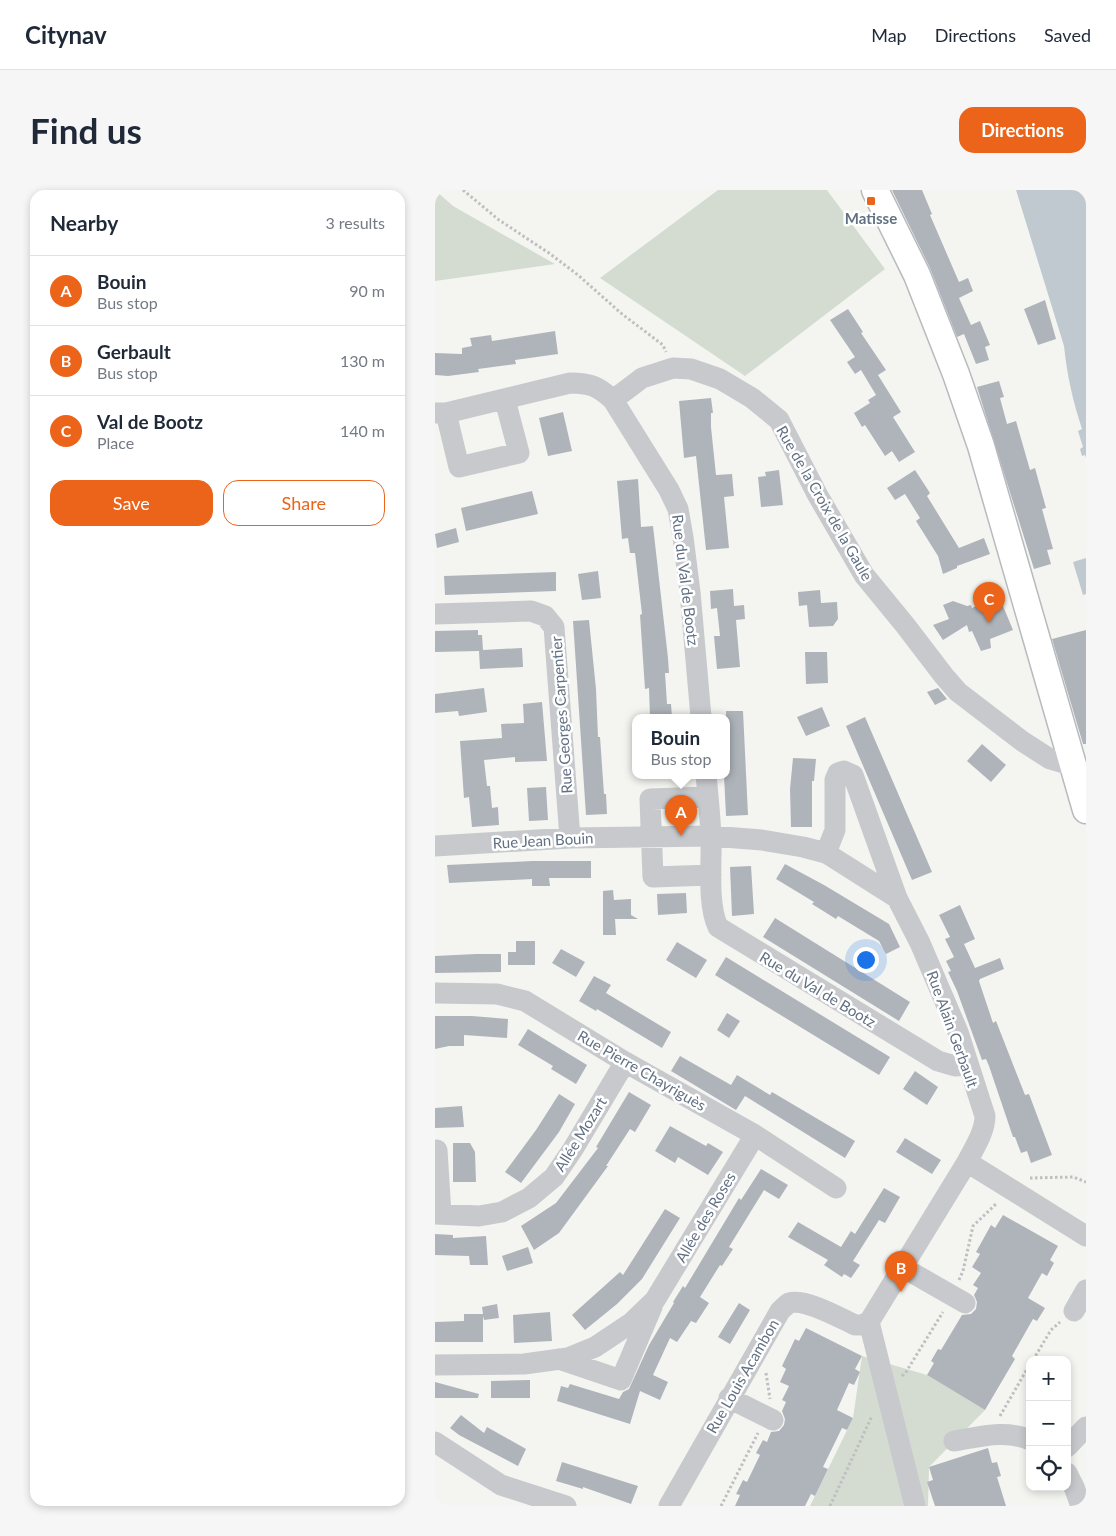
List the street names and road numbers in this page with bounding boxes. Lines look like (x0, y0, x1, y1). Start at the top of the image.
street label: Rue de la Croix de la Gaule (773, 422, 877, 584)
street label: Rue du Val de Bootz (669, 513, 703, 647)
street label: Rue Georges Carpentier (546, 635, 575, 794)
street label: Rue Jean Bouin (492, 828, 594, 852)
street label: Rue du Val de Bootz (757, 947, 879, 1031)
street label: Rue Alain Gerbault (924, 968, 983, 1090)
street label: Rue Pierre Chayriguès (575, 1026, 709, 1114)
street label: Allée Mozart (550, 1093, 610, 1174)
street label: Allée des Roses (671, 1169, 739, 1265)
street label: Rue Louis Acambon (702, 1316, 782, 1436)

